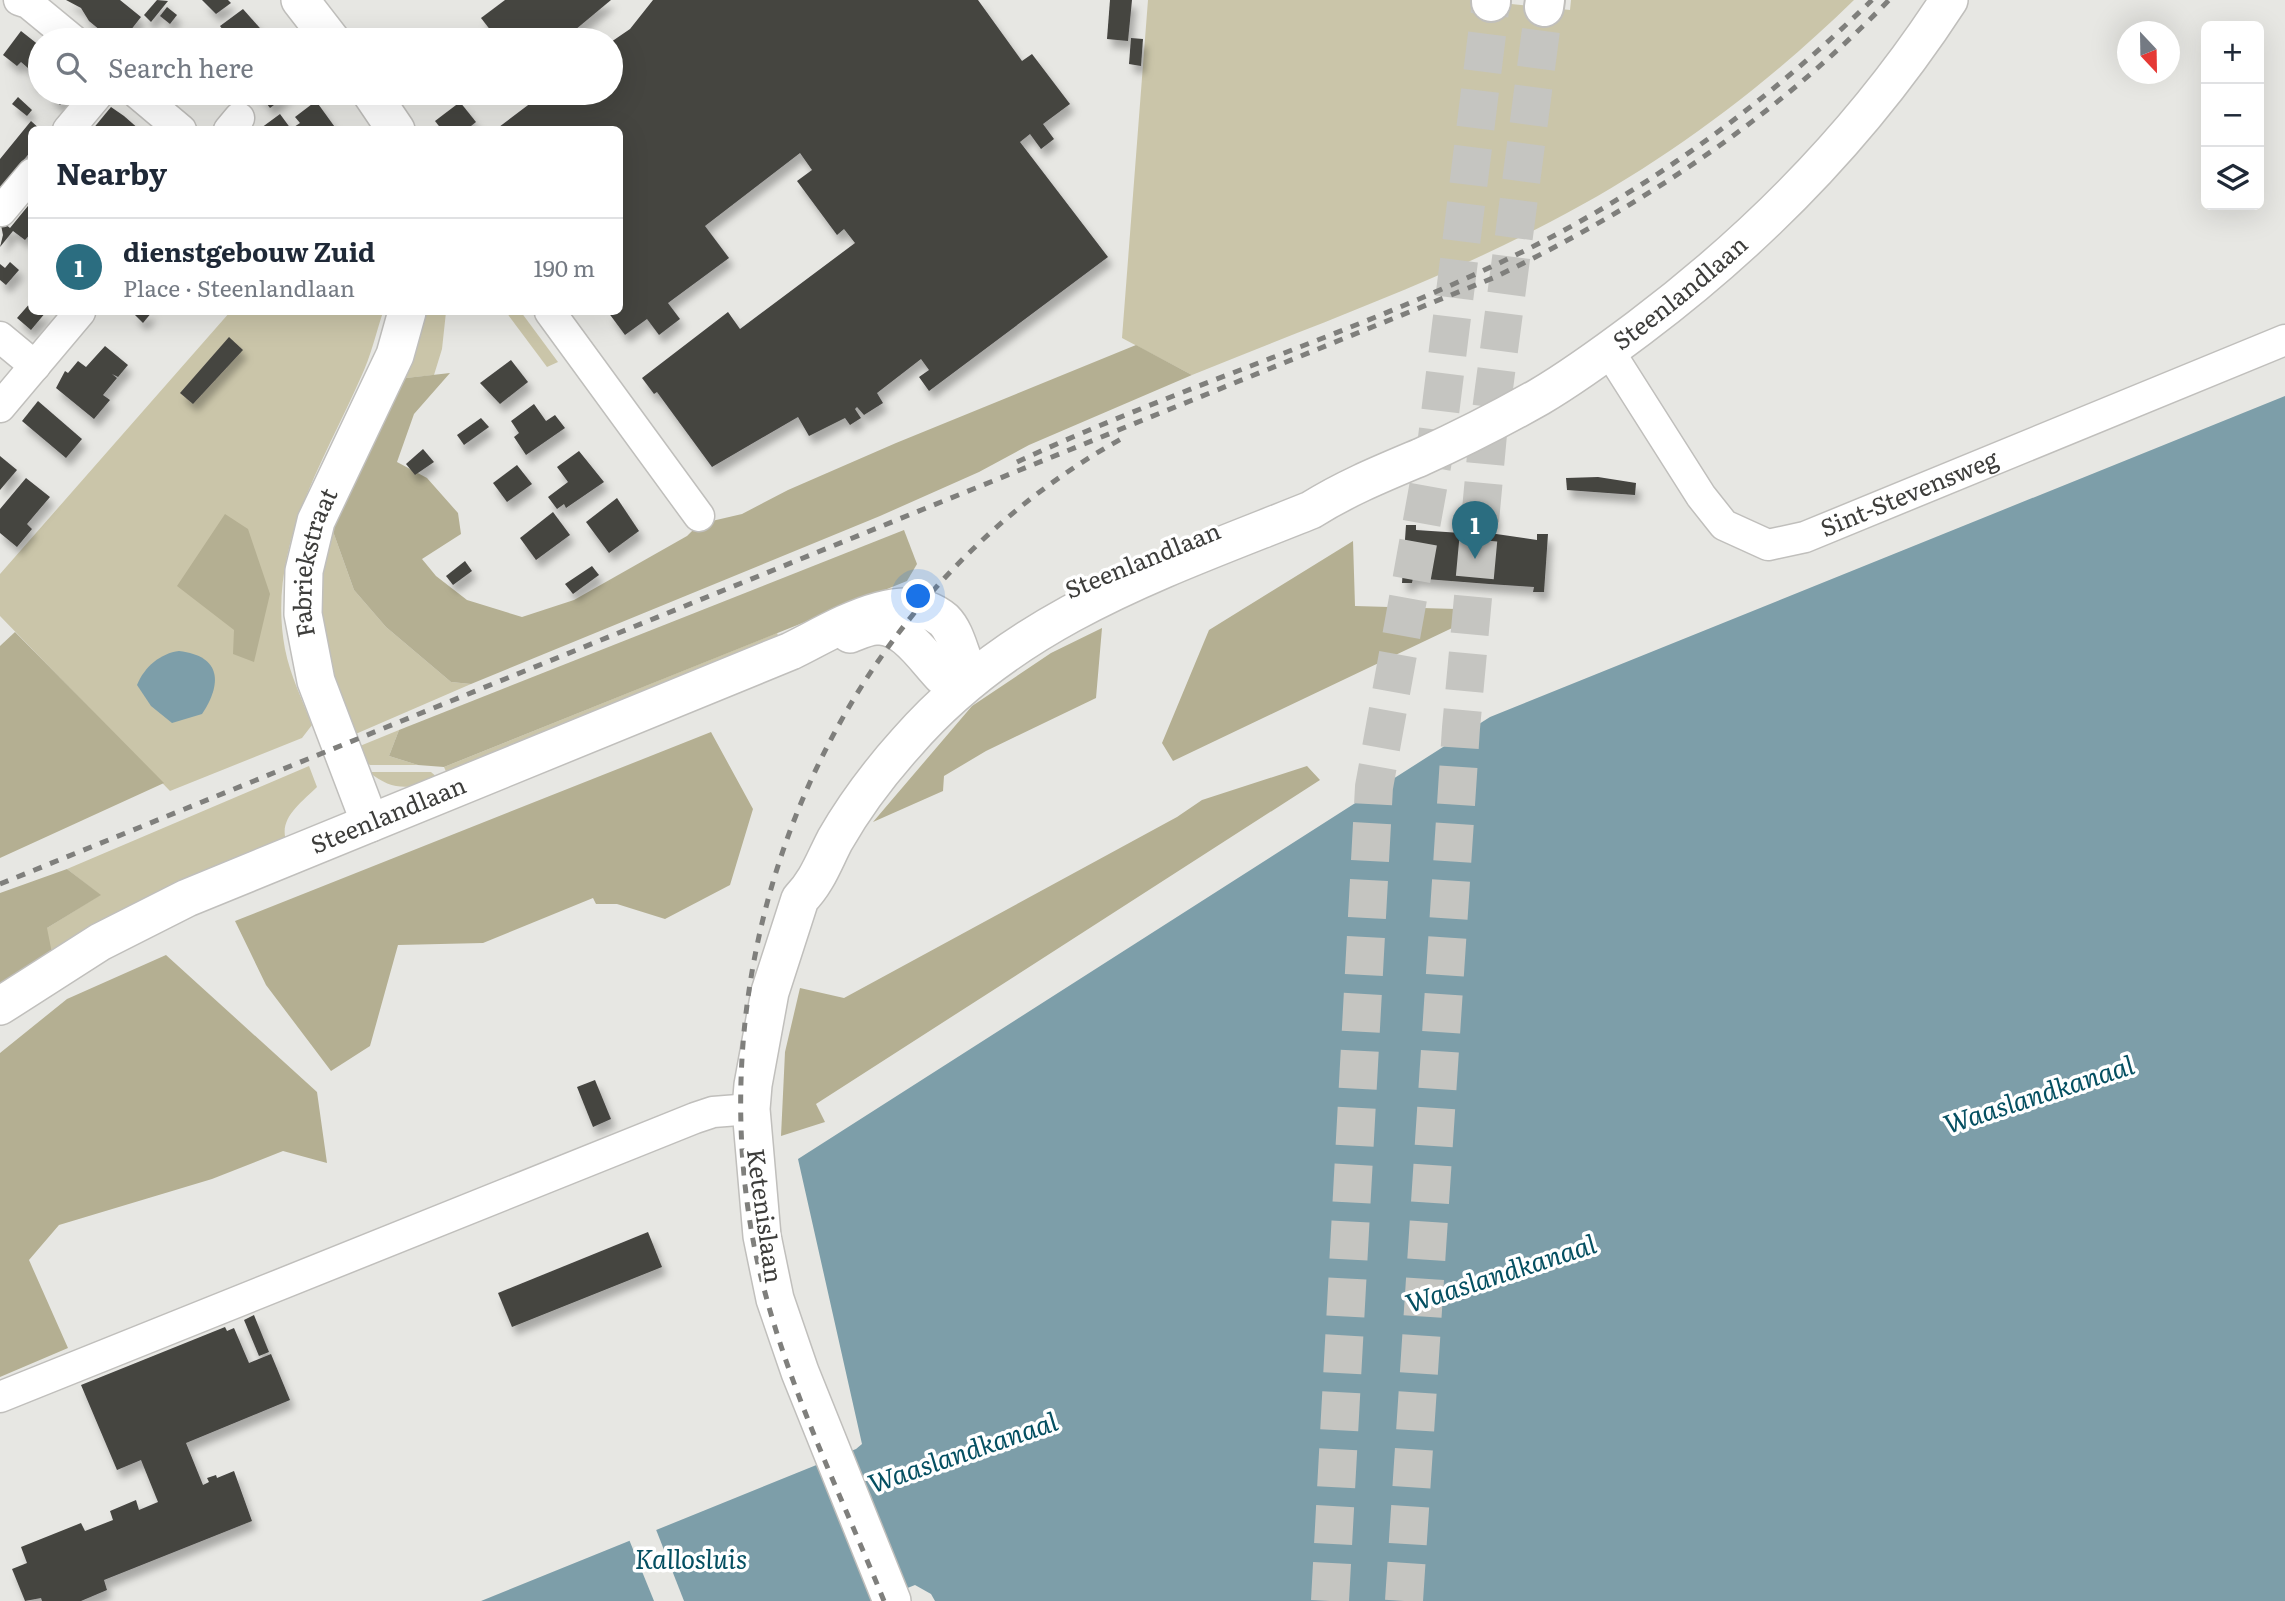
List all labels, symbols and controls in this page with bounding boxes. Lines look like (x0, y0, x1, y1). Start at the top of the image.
north arrow (2117, 21, 2180, 84)
map controls (2201, 21, 2264, 210)
button: + (2201, 21, 2264, 84)
search box (28, 28, 623, 105)
text: Search here (108, 47, 254, 86)
icon: search (52, 48, 90, 86)
button: − (2201, 84, 2264, 147)
button: layers (2201, 147, 2264, 210)
text: Nearby (56, 150, 167, 194)
street label: Steenlandlaan (1604, 226, 1754, 357)
text: dienstgebouw Zuid (123, 231, 375, 270)
text: 1 (74, 250, 84, 284)
text: 190 m (533, 250, 595, 284)
text: Place · Steenlandlaan (123, 270, 355, 304)
street label: Sint-Stevensweg (1814, 439, 2003, 544)
street label: Fabriekstraat (283, 481, 345, 641)
pin: 1 (1452, 501, 1498, 559)
street label: Steenlandlaan (1059, 512, 1225, 606)
your location (901, 579, 935, 613)
street label: Steenlandlaan (305, 766, 471, 861)
water label: Waaslandkanaal (1938, 1043, 2139, 1142)
street label: Ketenislaan (740, 1146, 793, 1285)
water label: Waaslandkanaal (1400, 1222, 1601, 1321)
water label: Waaslandkanaal (862, 1400, 1063, 1501)
water label: Kallosluis (635, 1538, 747, 1577)

